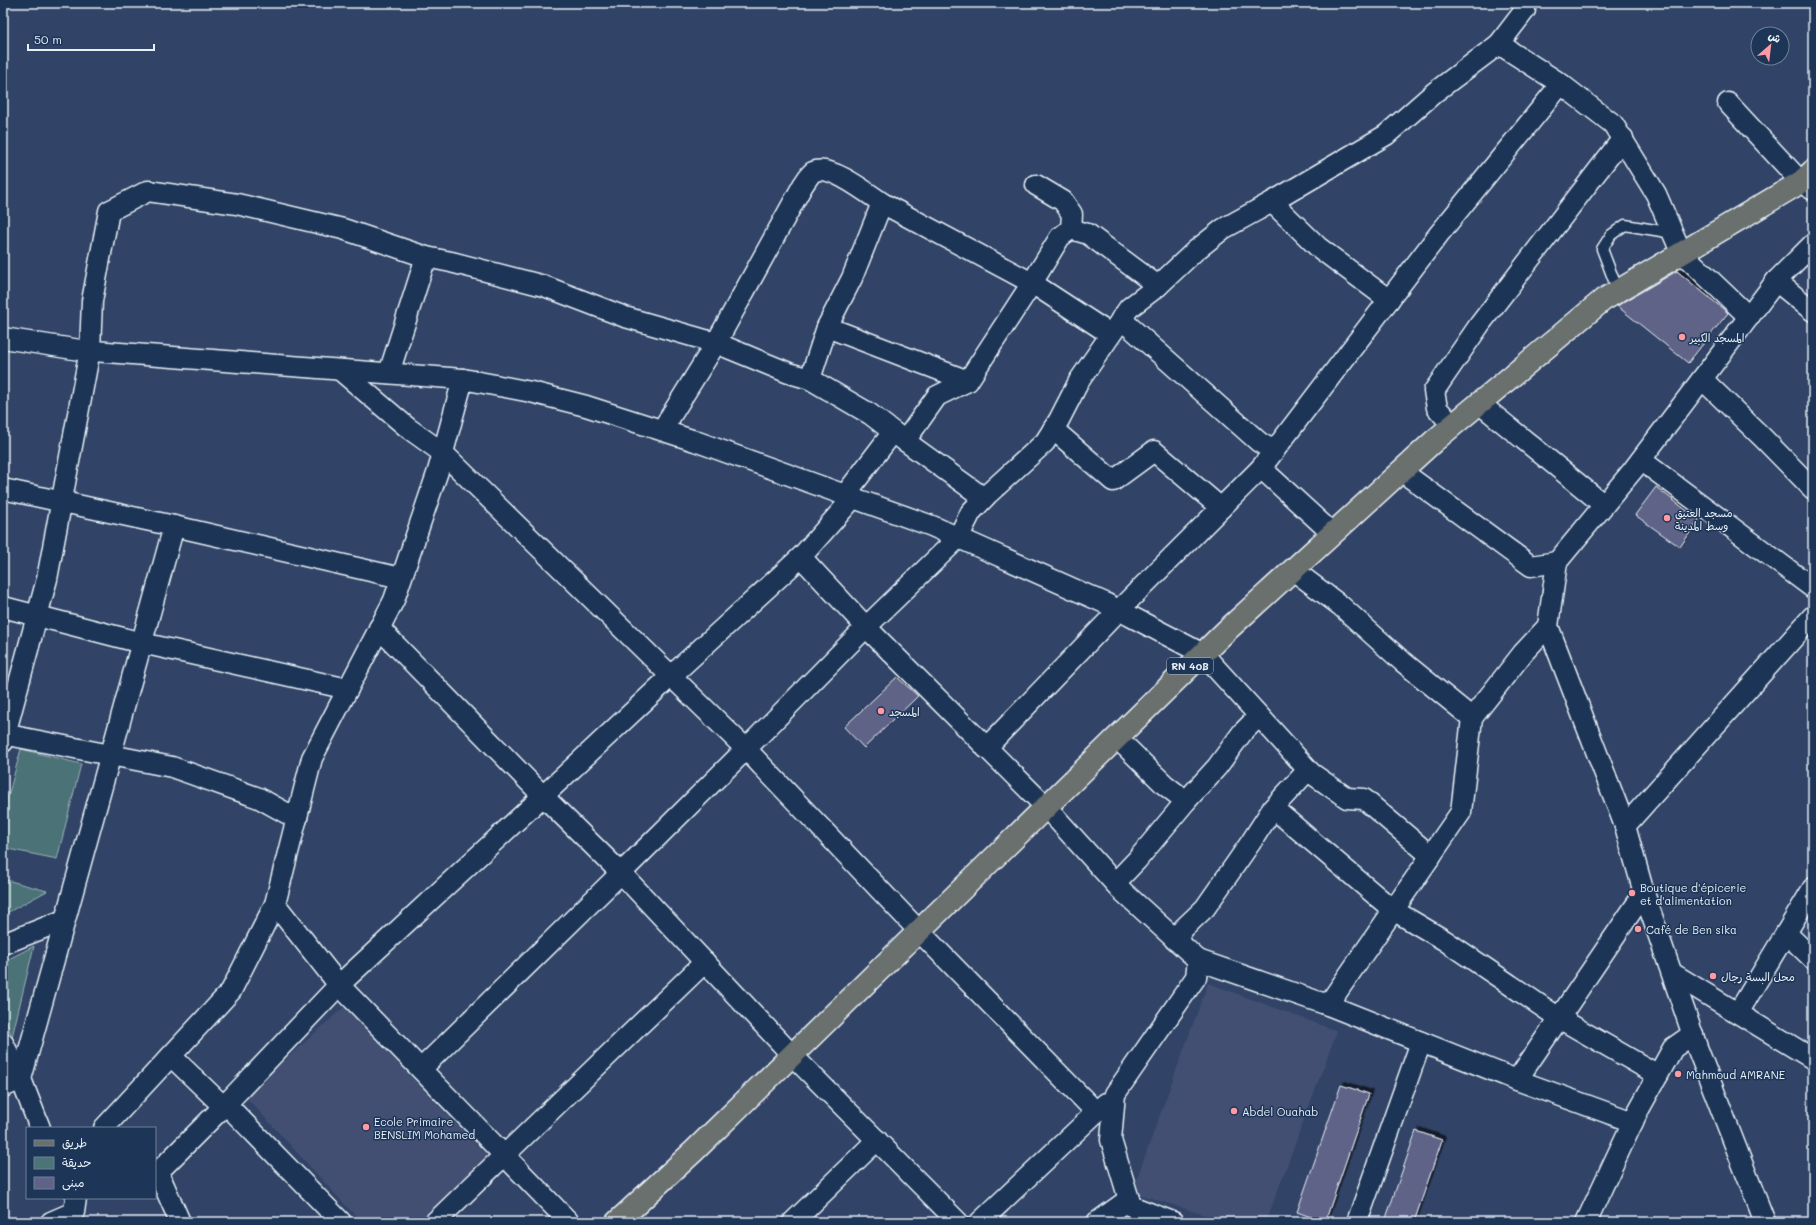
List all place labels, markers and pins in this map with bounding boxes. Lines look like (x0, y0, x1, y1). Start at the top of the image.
place label: المسجد الكبير (1689, 330, 1745, 346)
marker: المسجد الكبير (1677, 332, 1687, 342)
place label: مسجد العتيق وسط المدينة (1675, 505, 1733, 533)
marker: مسجد العتيق وسط المدينة (1662, 513, 1672, 523)
place label: المسجد (889, 704, 920, 719)
marker: المسجد (876, 706, 886, 716)
place label: Boutique d'épicerie et d'alimentation (1640, 880, 1747, 908)
marker: Boutique d'épicerie et d'alimentation (1627, 888, 1637, 898)
place label: Café de Ben sika (1646, 922, 1737, 937)
marker: Café de Ben sika (1633, 924, 1643, 934)
place label: محل البسة رجال (1721, 969, 1795, 985)
marker: محل البسة رجال (1708, 971, 1718, 981)
place label: Mahmoud AMRANE (1686, 1067, 1785, 1082)
marker: Mahmoud AMRANE (1673, 1069, 1683, 1079)
place label: Abdel Ouahab (1242, 1104, 1318, 1119)
marker: Abdel Ouahab (1229, 1106, 1239, 1116)
place label: Ecole Primaire BENSLIM Mohamed (374, 1114, 475, 1142)
marker: Ecole Primaire BENSLIM Mohamed (361, 1122, 371, 1132)

